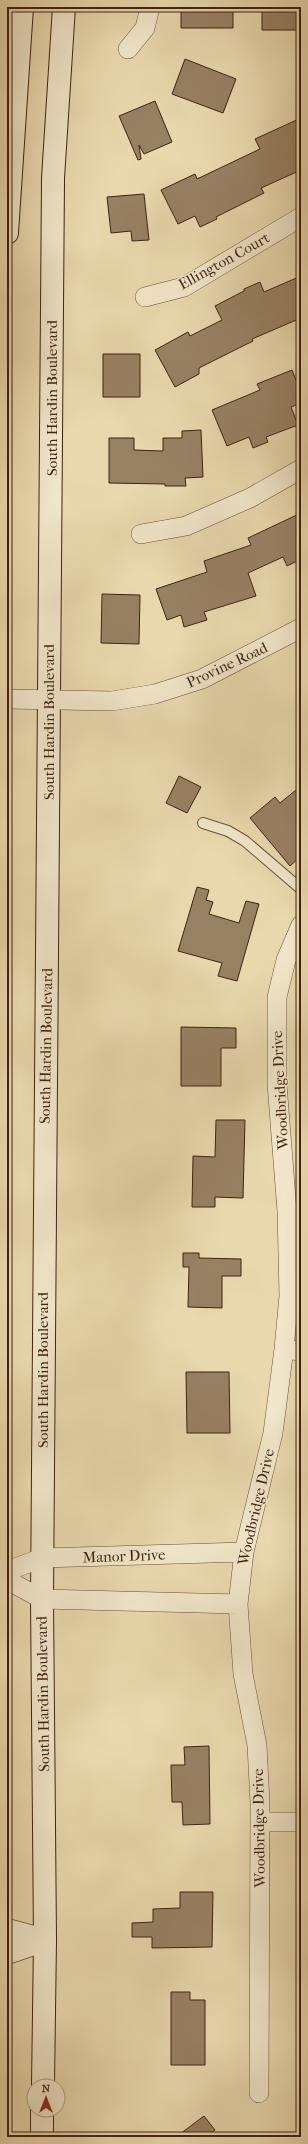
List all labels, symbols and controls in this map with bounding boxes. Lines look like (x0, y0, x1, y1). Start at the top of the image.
street label: Ellington Court (175, 228, 273, 293)
street label: South Hardin Boulevard (43, 319, 61, 476)
street label: Provine Road (184, 638, 271, 692)
street label: South Hardin Boulevard (40, 643, 58, 800)
street label: South Hardin Boulevard (36, 967, 56, 1124)
street label: Woodbridge Drive (268, 1030, 292, 1151)
street label: South Hardin Boulevard (34, 1291, 52, 1448)
street label: Woodbridge Drive (234, 1446, 278, 1568)
street label: Manor Drive (82, 1546, 166, 1566)
street label: South Hardin Boulevard (33, 1615, 53, 1772)
street label: Woodbridge Drive (249, 1768, 269, 1889)
north arrow (26, 2078, 66, 2118)
text: N (42, 2082, 51, 2095)

